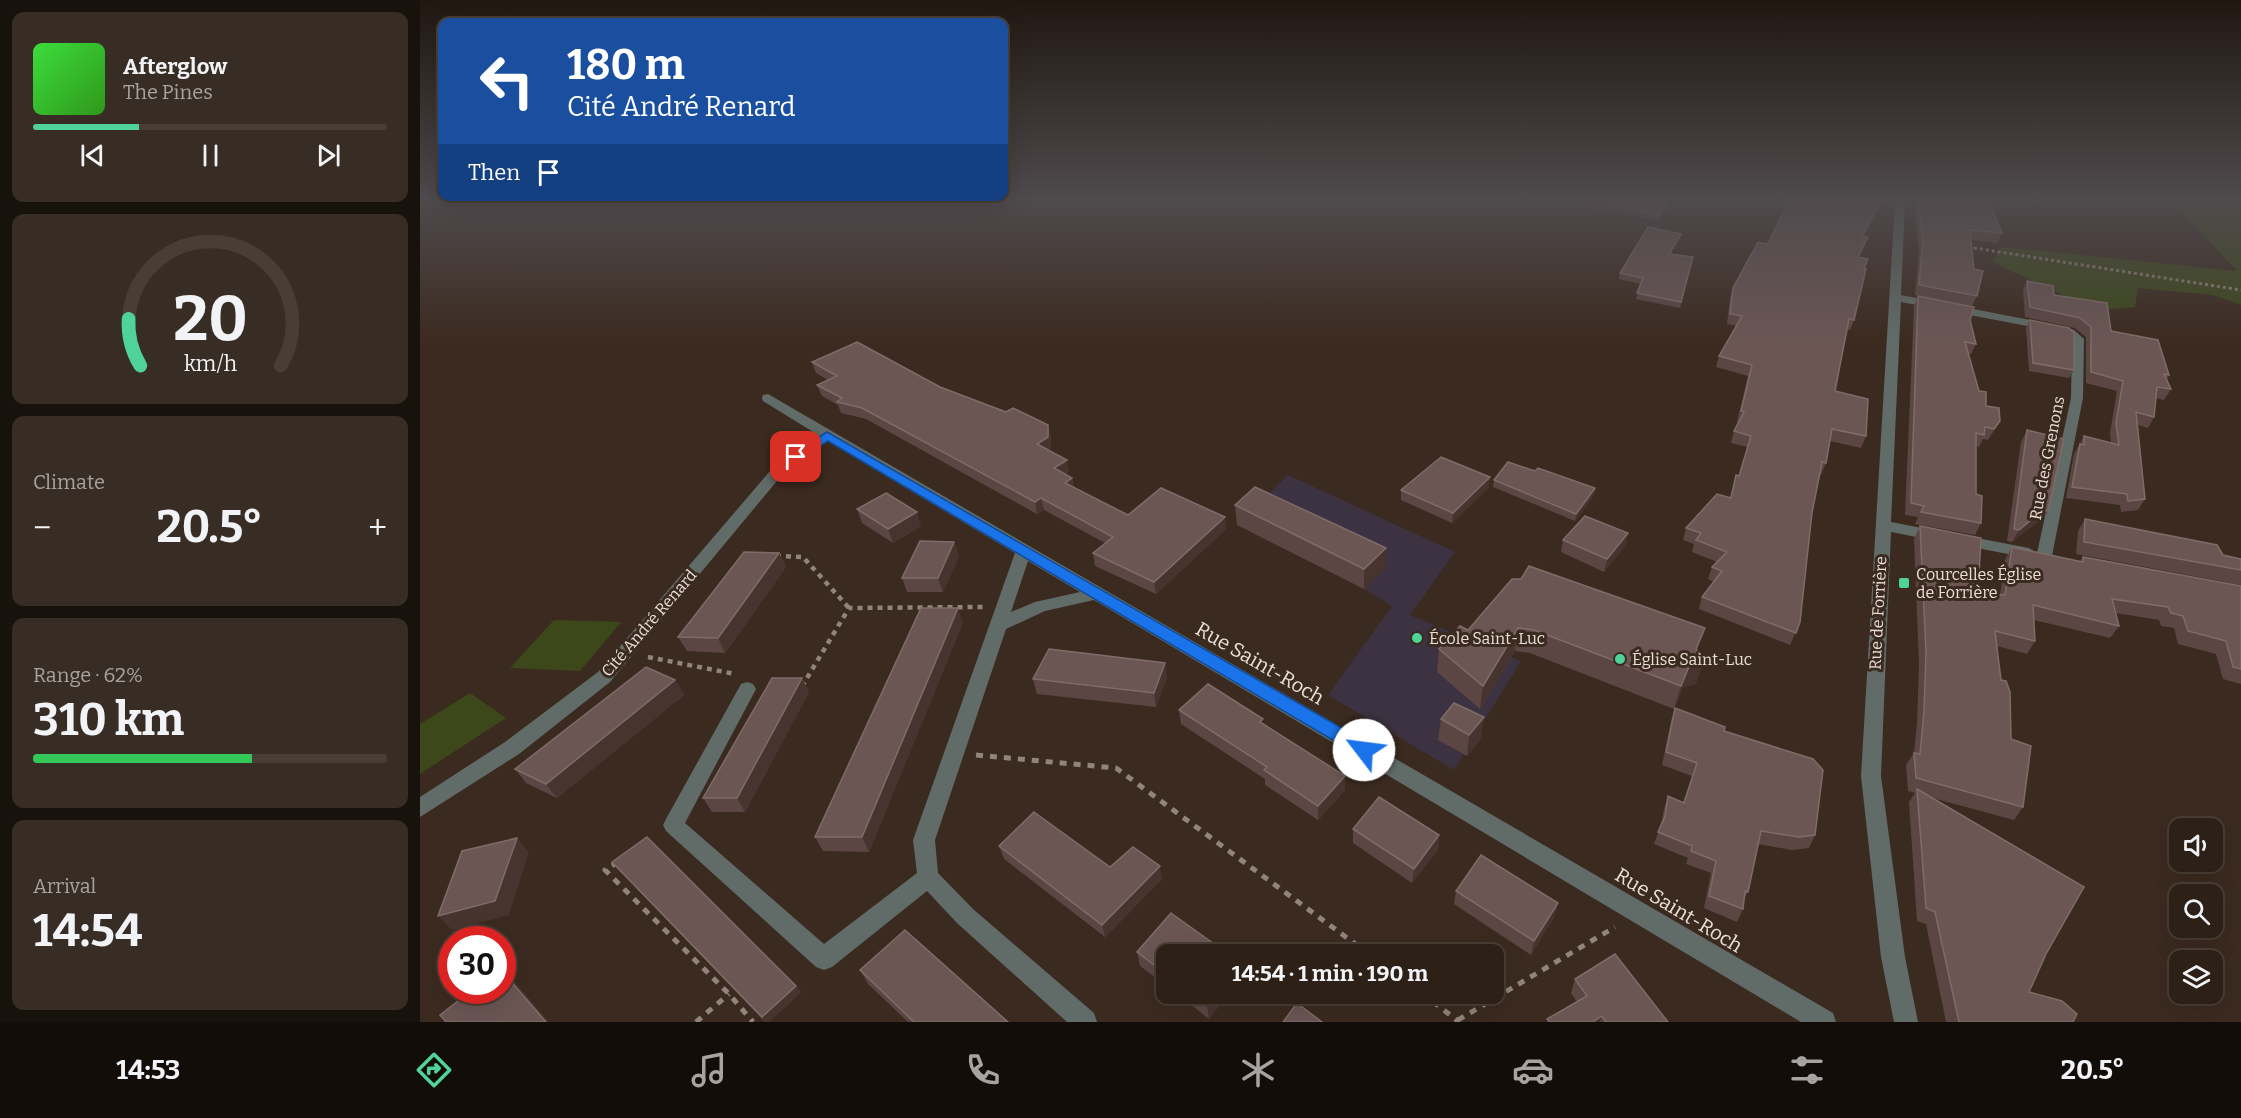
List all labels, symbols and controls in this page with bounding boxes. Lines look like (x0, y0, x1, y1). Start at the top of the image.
text: 180 m (567, 40, 685, 90)
icon: left (468, 42, 546, 120)
text: Afterglow (123, 53, 227, 80)
text: The Pines (123, 80, 213, 104)
text: Cité André Renard (567, 91, 796, 123)
icon: previous (76, 139, 109, 172)
icon: pause (194, 139, 227, 172)
icon: next (312, 139, 345, 172)
icon: arrive (532, 156, 565, 189)
text: Then (468, 159, 520, 186)
text: 20 (173, 282, 247, 357)
text: km/h (183, 351, 237, 377)
street label: Rue des Grenons (2026, 395, 2068, 521)
pin (770, 431, 821, 482)
icon: arrive (779, 440, 812, 473)
text: Climate (33, 470, 105, 494)
text: 20.5° (157, 500, 263, 554)
text: − (33, 508, 51, 548)
text: + (368, 508, 387, 548)
street label: Rue de Forrière (1866, 556, 1890, 670)
place label: Courcelles Église de Forrière (1916, 564, 2041, 602)
street label: Cité André Renard (597, 565, 701, 680)
marker: Courcelles Église de Forrière (1897, 576, 1911, 590)
street label: Rue Saint-Roch (1192, 617, 1329, 710)
place label: École Saint-Luc (1429, 628, 1545, 648)
marker: École Saint-Luc (1410, 631, 1424, 645)
place label: Église Saint-Luc (1632, 649, 1752, 669)
marker: Église Saint-Luc (1613, 652, 1627, 666)
text: Range · 62% (33, 663, 143, 687)
text: 310 km (33, 693, 184, 747)
position arrow (1332, 718, 1396, 782)
map controls (2169, 818, 2223, 1004)
button: sound (2169, 818, 2223, 872)
street label: Rue Saint-Roch (1611, 863, 1747, 958)
text: Arrival (33, 874, 96, 898)
button: search (2169, 884, 2223, 938)
text: 14:54 (33, 904, 142, 958)
speed limit sign: 30 (438, 926, 516, 1004)
button: layers (2169, 950, 2223, 1004)
text: 14:54 · 1 min · 190 m (1232, 960, 1428, 987)
icon: directions (413, 1049, 455, 1091)
icon: music (688, 1049, 730, 1091)
icon: phone (962, 1049, 1004, 1091)
icon: climate (1237, 1049, 1279, 1091)
icon: car (1512, 1049, 1554, 1091)
icon: filters (1786, 1049, 1828, 1091)
text: 14:53 (116, 1054, 180, 1086)
text: 20.5° (2061, 1054, 2125, 1086)

